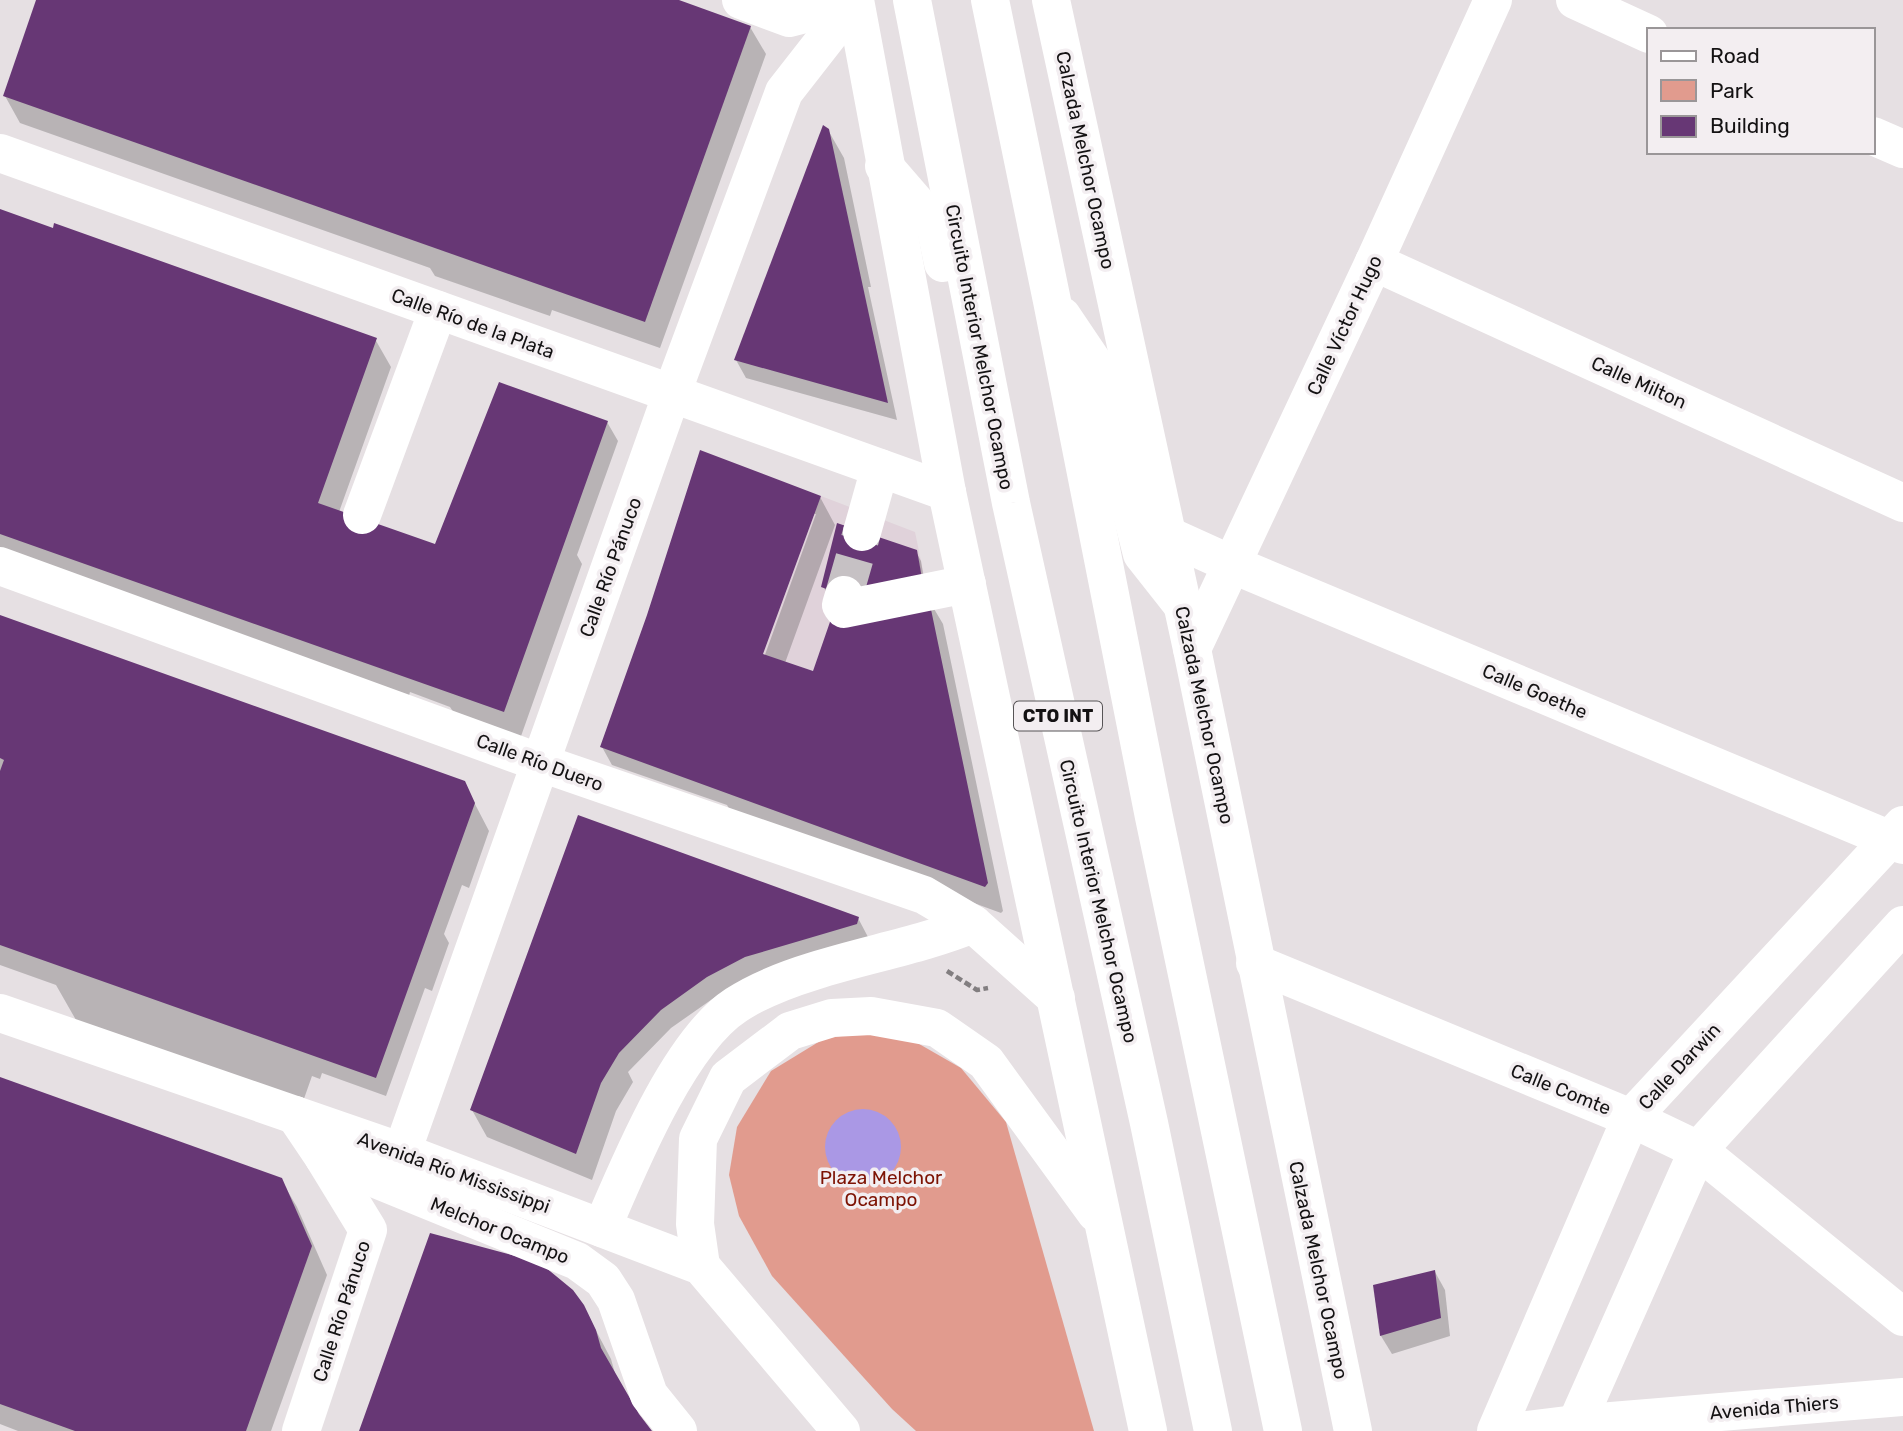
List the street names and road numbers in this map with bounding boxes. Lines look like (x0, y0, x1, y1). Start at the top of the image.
street label: Calzada Melchor Ocampo (1051, 49, 1120, 271)
street label: Circuito Interior Melchor Ocampo (941, 202, 1018, 492)
street label: Calle Víctor Hugo (1302, 252, 1387, 399)
street label: Calle Río de la Plata (388, 283, 557, 364)
street label: Calle Milton (1588, 351, 1690, 414)
street label: Calle Río Pánuco (575, 494, 646, 640)
street label: Calzada Melchor Ocampo (1170, 604, 1239, 826)
street label: Calle Goethe (1479, 659, 1591, 724)
road number: CTO INT (1014, 702, 1102, 730)
street label: Calle Río Duero (473, 729, 606, 796)
street label: Circuito Interior Melchor Ocampo (1055, 757, 1142, 1045)
street label: Calle Darwin (1634, 1018, 1725, 1114)
street label: Calle Comte (1507, 1059, 1614, 1120)
street label: Avenida Río Mississippi (355, 1127, 553, 1218)
street label: Calzada Melchor Ocampo (1284, 1159, 1353, 1381)
street label: Melchor Ocampo (427, 1192, 573, 1269)
street label: Calle Río Pánuco (308, 1238, 375, 1385)
street label: Avenida Thiers (1709, 1390, 1839, 1425)

